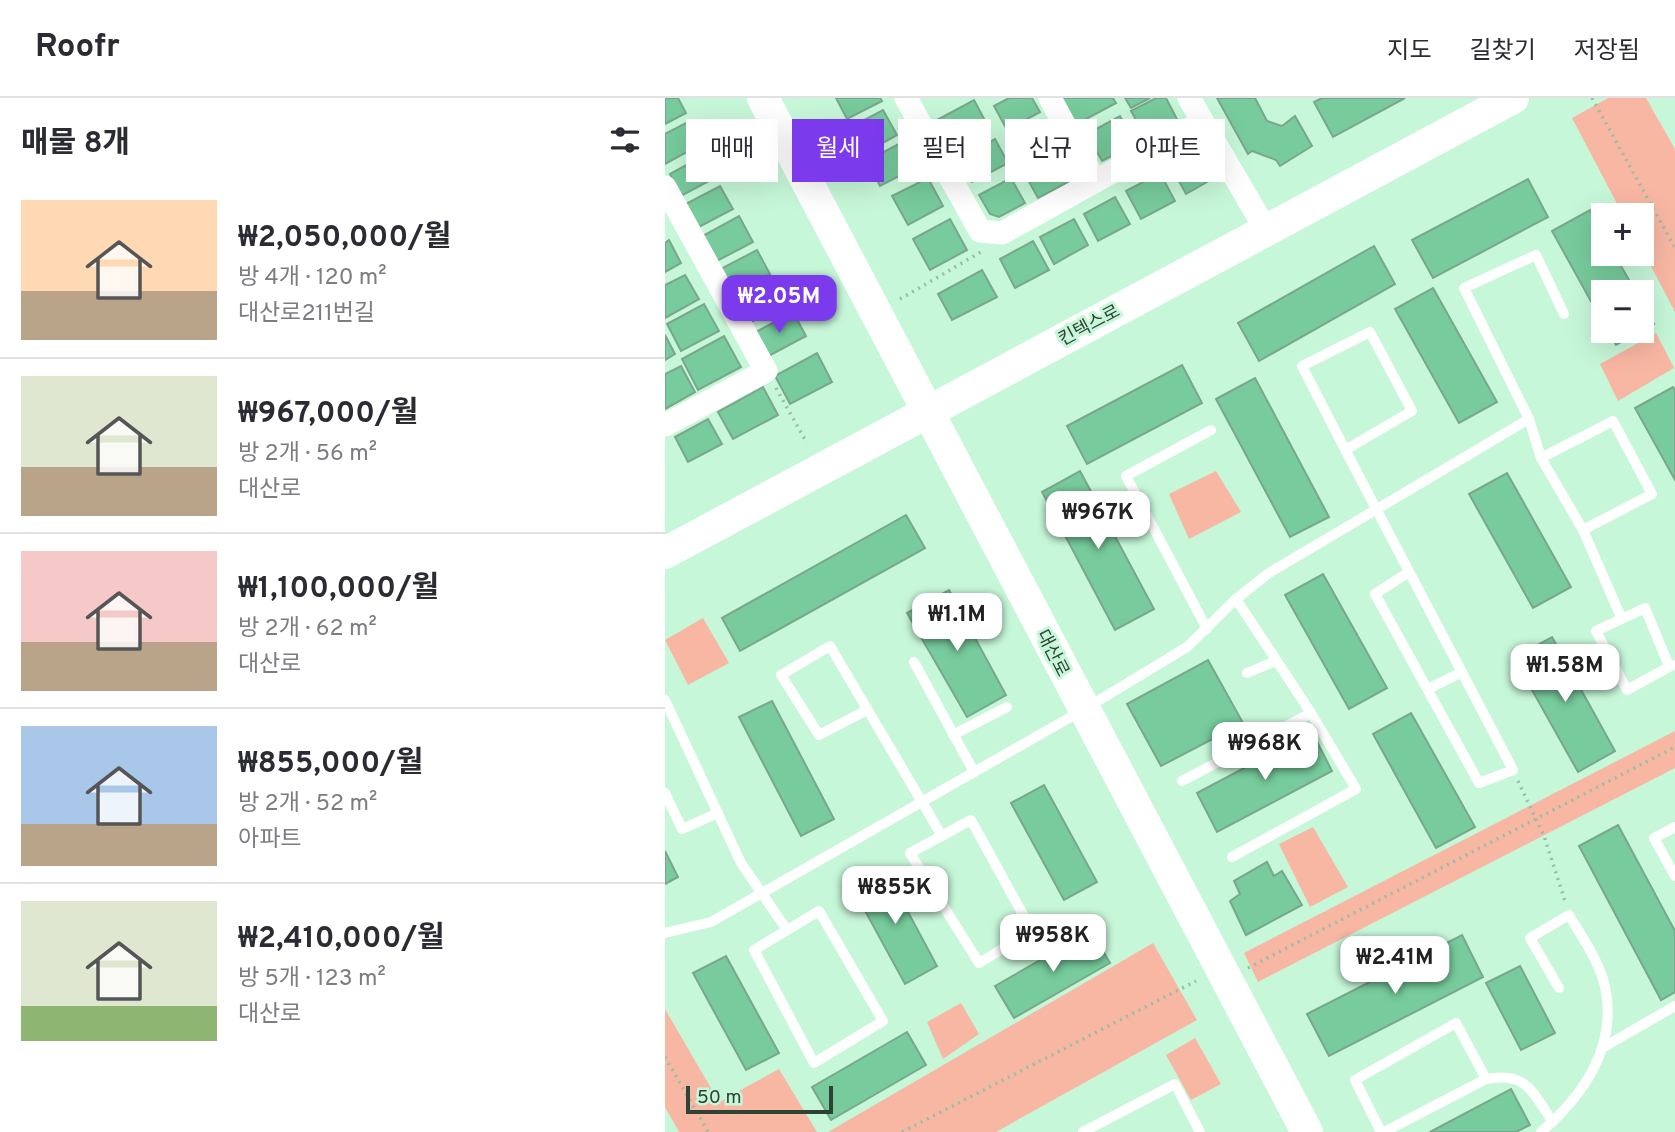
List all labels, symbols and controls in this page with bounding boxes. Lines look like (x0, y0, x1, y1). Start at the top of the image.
text: Roofr (35, 27, 120, 69)
text: 지도 (1387, 37, 1432, 67)
text: 길찾기 (1470, 37, 1536, 67)
text: 저장됨 (1574, 37, 1640, 67)
chip: 매매 (686, 119, 778, 182)
chip: 월세 (792, 119, 884, 182)
chip: 필터 (898, 119, 991, 182)
chip: 신규 (1005, 119, 1097, 182)
chip: 아파트 (1111, 119, 1225, 182)
icon: filters (606, 121, 644, 159)
text: 매물 8개 (21, 126, 130, 163)
map controls (1591, 203, 1654, 343)
button: + (1591, 203, 1654, 266)
text: ₩2,050,000/월 (238, 220, 451, 257)
icon: home (77, 228, 161, 312)
text: 방 4개 · 120 m² (238, 264, 387, 293)
pin: ₩2.05M (722, 275, 836, 335)
button: − (1591, 280, 1654, 343)
text: ₩2.05M (738, 283, 820, 312)
text: 대산로211번길 (238, 300, 375, 329)
street label: 킨텍스로 (1055, 301, 1124, 352)
text: ₩967,000/월 (238, 396, 418, 433)
icon: home (77, 404, 161, 488)
text: 방 2개 · 56 m² (238, 440, 377, 469)
text: 대산로 (238, 476, 301, 505)
pin: ₩967K (1049, 491, 1147, 551)
text: ₩967K (1062, 499, 1134, 528)
text: ₩1,100,000/월 (238, 571, 439, 608)
icon: home (77, 579, 161, 663)
pin: ₩1.1M (908, 594, 1006, 653)
text: ₩1.1M (928, 601, 986, 630)
text: 방 2개 · 62 m² (238, 615, 377, 644)
street label: 대산로 (1030, 626, 1073, 681)
pin: ₩1.58M (1508, 644, 1622, 704)
text: 대산로 (238, 651, 301, 680)
text: ₩1.58M (1526, 652, 1604, 681)
pin: ₩968K (1216, 722, 1314, 782)
text: ₩968K (1228, 730, 1302, 759)
text: ₩855,000/월 (238, 746, 423, 783)
icon: home (77, 754, 161, 838)
text: 방 2개 · 52 m² (238, 790, 377, 819)
text: 아파트 (238, 826, 301, 855)
pin: ₩855K (846, 866, 944, 926)
text: ₩855K (858, 874, 932, 903)
pin: ₩958K (1004, 914, 1102, 974)
text: ₩2,410,000/월 (238, 921, 445, 958)
text: ₩958K (1016, 922, 1090, 951)
icon: home (77, 929, 161, 1013)
pin: ₩2.41M (1338, 936, 1452, 996)
text: ₩2.41M (1356, 944, 1434, 973)
text: 방 5개 · 123 m² (238, 965, 386, 994)
text: 대산로 (238, 1001, 301, 1030)
scale bar (686, 1083, 833, 1115)
text: 50 m (697, 1086, 742, 1110)

